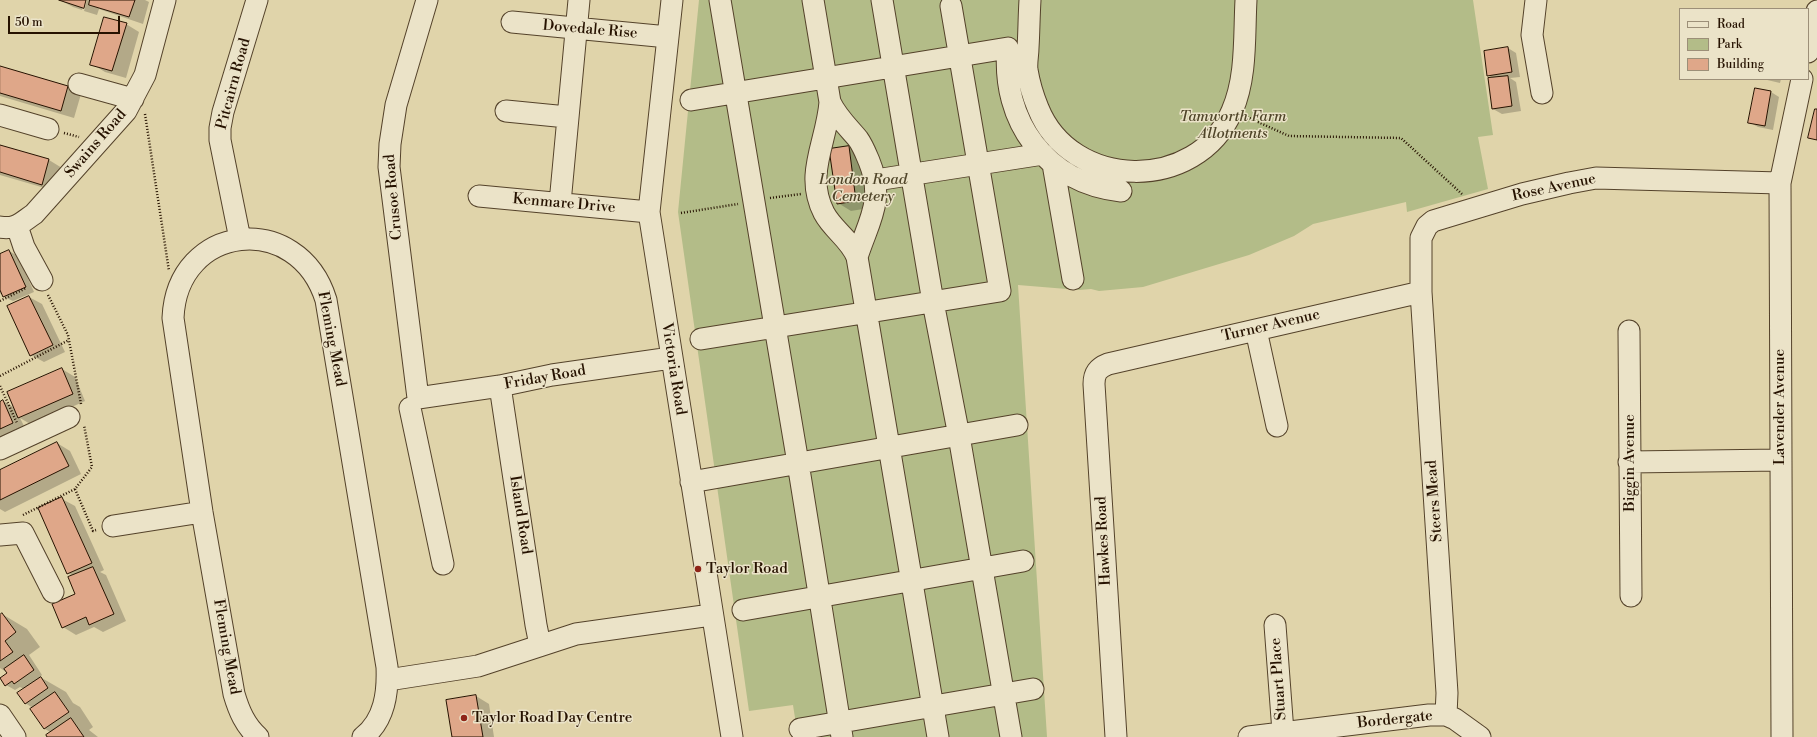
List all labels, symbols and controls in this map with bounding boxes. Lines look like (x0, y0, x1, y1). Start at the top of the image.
scale bar (10, 8, 122, 34)
legend (1679, 8, 1809, 80)
text: 50 m (15, 15, 43, 30)
street label: Dovedale Rise (542, 17, 638, 43)
text: Road (1717, 17, 1745, 32)
street label: Pitcairn Road (213, 36, 255, 132)
text: Park (1717, 37, 1742, 52)
text: Building (1717, 57, 1764, 72)
street label: Swains Road (61, 106, 131, 182)
park label: Tamworth Farm Allotments (1180, 108, 1286, 143)
street label: Crusoe Road (381, 153, 407, 241)
street label: Rose Avenue (1510, 170, 1598, 206)
park label: London Road Cemetery (819, 171, 907, 206)
street label: Kenmare Drive (512, 191, 616, 217)
street label: Fleming Mead (313, 290, 349, 388)
street label: Turner Avenue (1220, 306, 1322, 346)
street label: Victoria Road (657, 322, 689, 416)
street label: Lavender Avenue (1771, 349, 1789, 465)
street label: Friday Road (503, 362, 587, 394)
street label: Biggin Avenue (1621, 414, 1639, 512)
street label: Steers Mead (1423, 459, 1447, 543)
street label: Island Road (505, 474, 535, 556)
street label: Hawkes Road (1093, 496, 1115, 586)
place label: Taylor Road (706, 560, 788, 578)
marker: Taylor Road (693, 564, 703, 574)
street label: Fleming Mead (209, 598, 243, 696)
street label: Stuart Place (1267, 637, 1291, 721)
street label: Bordergate (1356, 707, 1434, 733)
place label: Taylor Road Day Centre (472, 709, 632, 727)
marker: Taylor Road Day Centre (459, 713, 469, 723)

